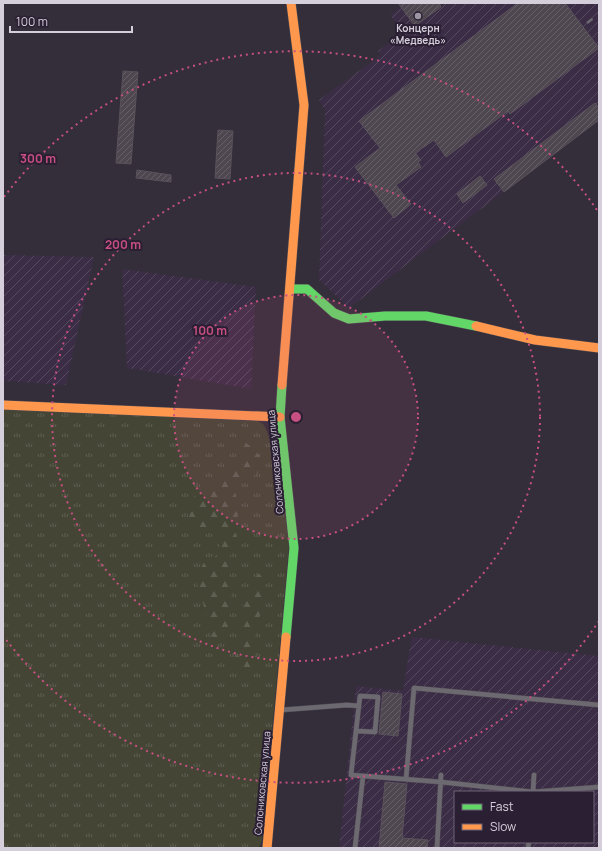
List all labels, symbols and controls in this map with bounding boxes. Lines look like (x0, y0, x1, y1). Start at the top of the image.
scale bar (10, 8, 132, 34)
marker: Концерн «Медведь» (413, 11, 423, 21)
text: 100 m (16, 13, 48, 30)
place label: Концерн «Медведь» (390, 21, 446, 47)
text: 300 m (20, 150, 56, 167)
text: 200 m (105, 236, 141, 253)
text: 100 m (193, 322, 227, 339)
street label: Солониковская улица (263, 409, 287, 515)
centre of rings (289, 410, 303, 424)
street label: Солониковская улица (250, 730, 274, 836)
legend (454, 791, 594, 843)
text: Fast (490, 798, 514, 815)
text: Slow (490, 818, 516, 835)

